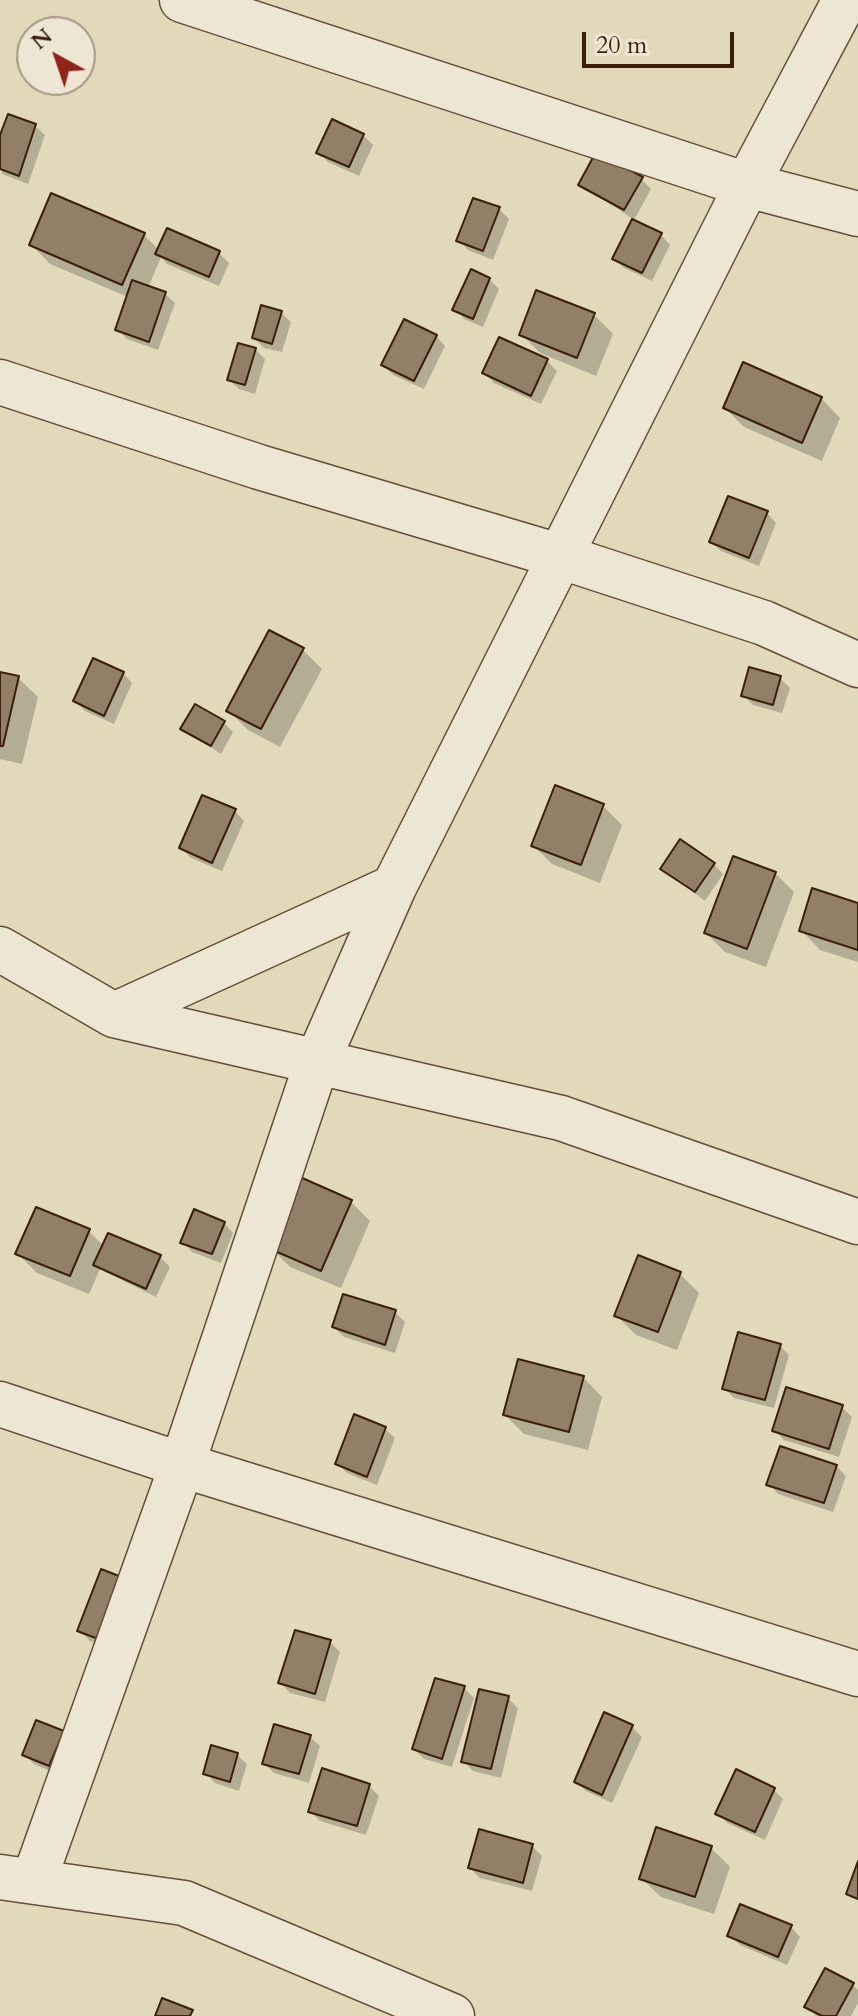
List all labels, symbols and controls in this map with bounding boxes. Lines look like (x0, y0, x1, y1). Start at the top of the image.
north arrow (16, 16, 96, 96)
scale bar (586, 16, 738, 66)
text: N (25, 22, 59, 57)
text: 20 m (596, 29, 647, 62)

